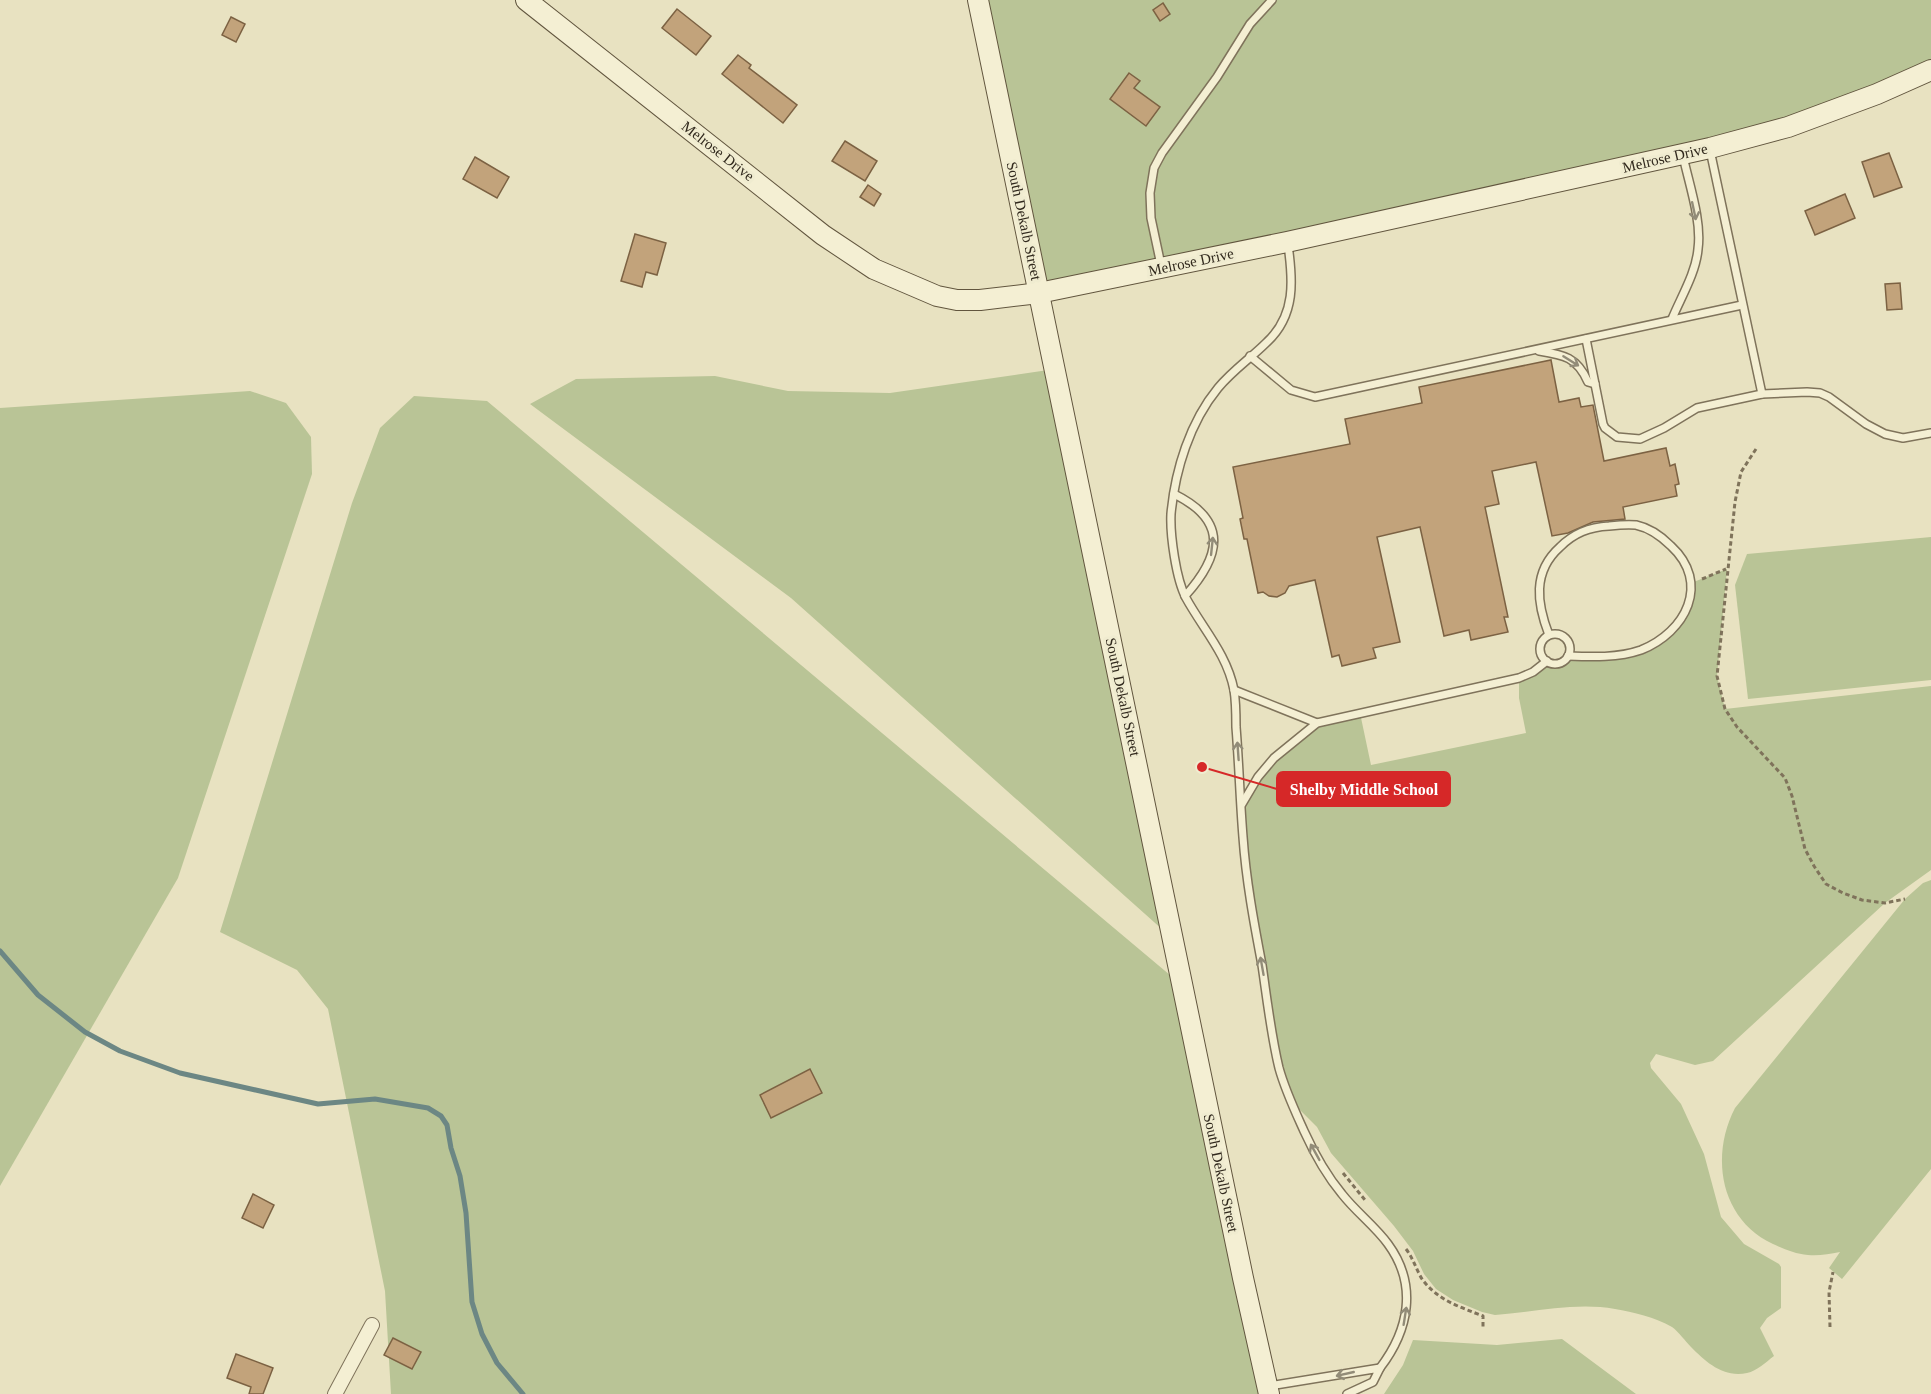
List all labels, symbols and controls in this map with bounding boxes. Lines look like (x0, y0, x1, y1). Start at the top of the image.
street label: Melrose Drive (679, 118, 757, 184)
street label: Melrose Drive (1621, 140, 1710, 176)
street label: South Dekalb Street (1004, 160, 1045, 283)
one-way arrow (1689, 201, 1700, 220)
street label: Melrose Drive (1147, 245, 1236, 279)
one-way arrow (1562, 355, 1579, 367)
one-way arrow (1207, 537, 1218, 557)
street label: South Dekalb Street (1103, 636, 1144, 759)
one-way arrow (1232, 742, 1243, 762)
callout: Shelby Middle School (1277, 772, 1450, 806)
text: Shelby Middle School (1290, 781, 1439, 799)
one-way arrow (1256, 956, 1267, 976)
street label: South Dekalb Street (1201, 1112, 1242, 1235)
one-way arrow (1309, 1144, 1321, 1161)
one-way arrow (1400, 1307, 1411, 1327)
one-way arrow (1336, 1368, 1355, 1380)

